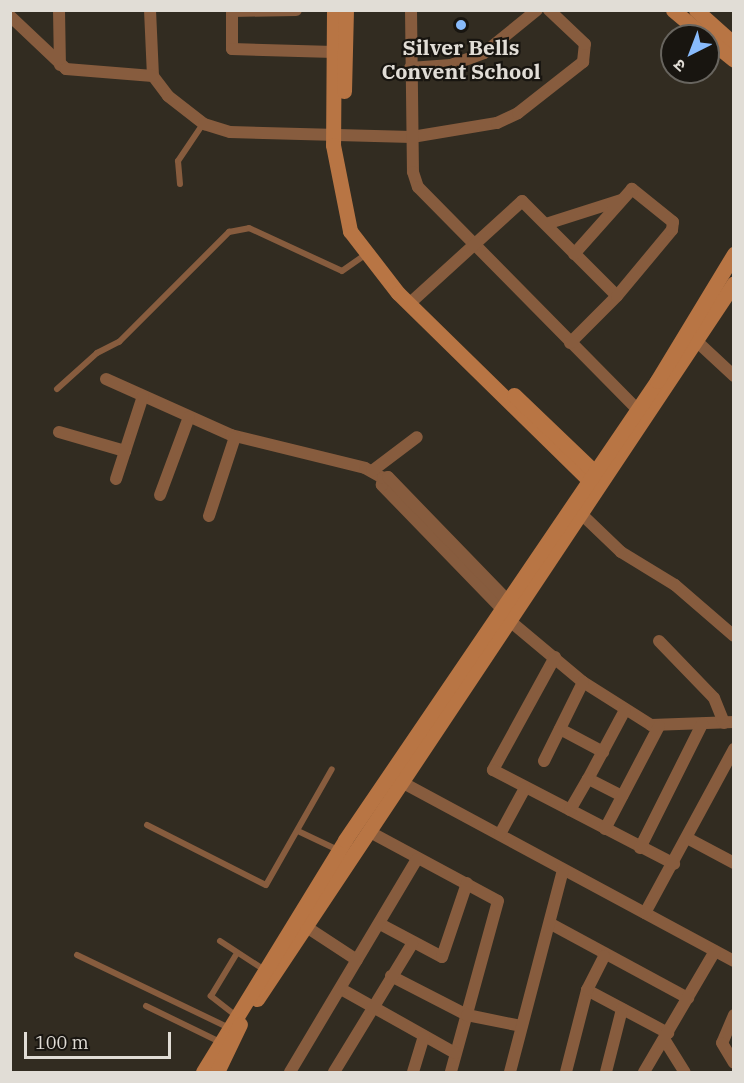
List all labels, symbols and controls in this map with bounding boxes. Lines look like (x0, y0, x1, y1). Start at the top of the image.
marker: Silver Bells Convent School (454, 18, 468, 32)
north arrow (660, 24, 720, 84)
place label: Silver Bells Convent School (381, 34, 541, 84)
text: उ (669, 55, 689, 76)
scale bar (27, 1020, 174, 1058)
text: 100 m (35, 1031, 89, 1054)

